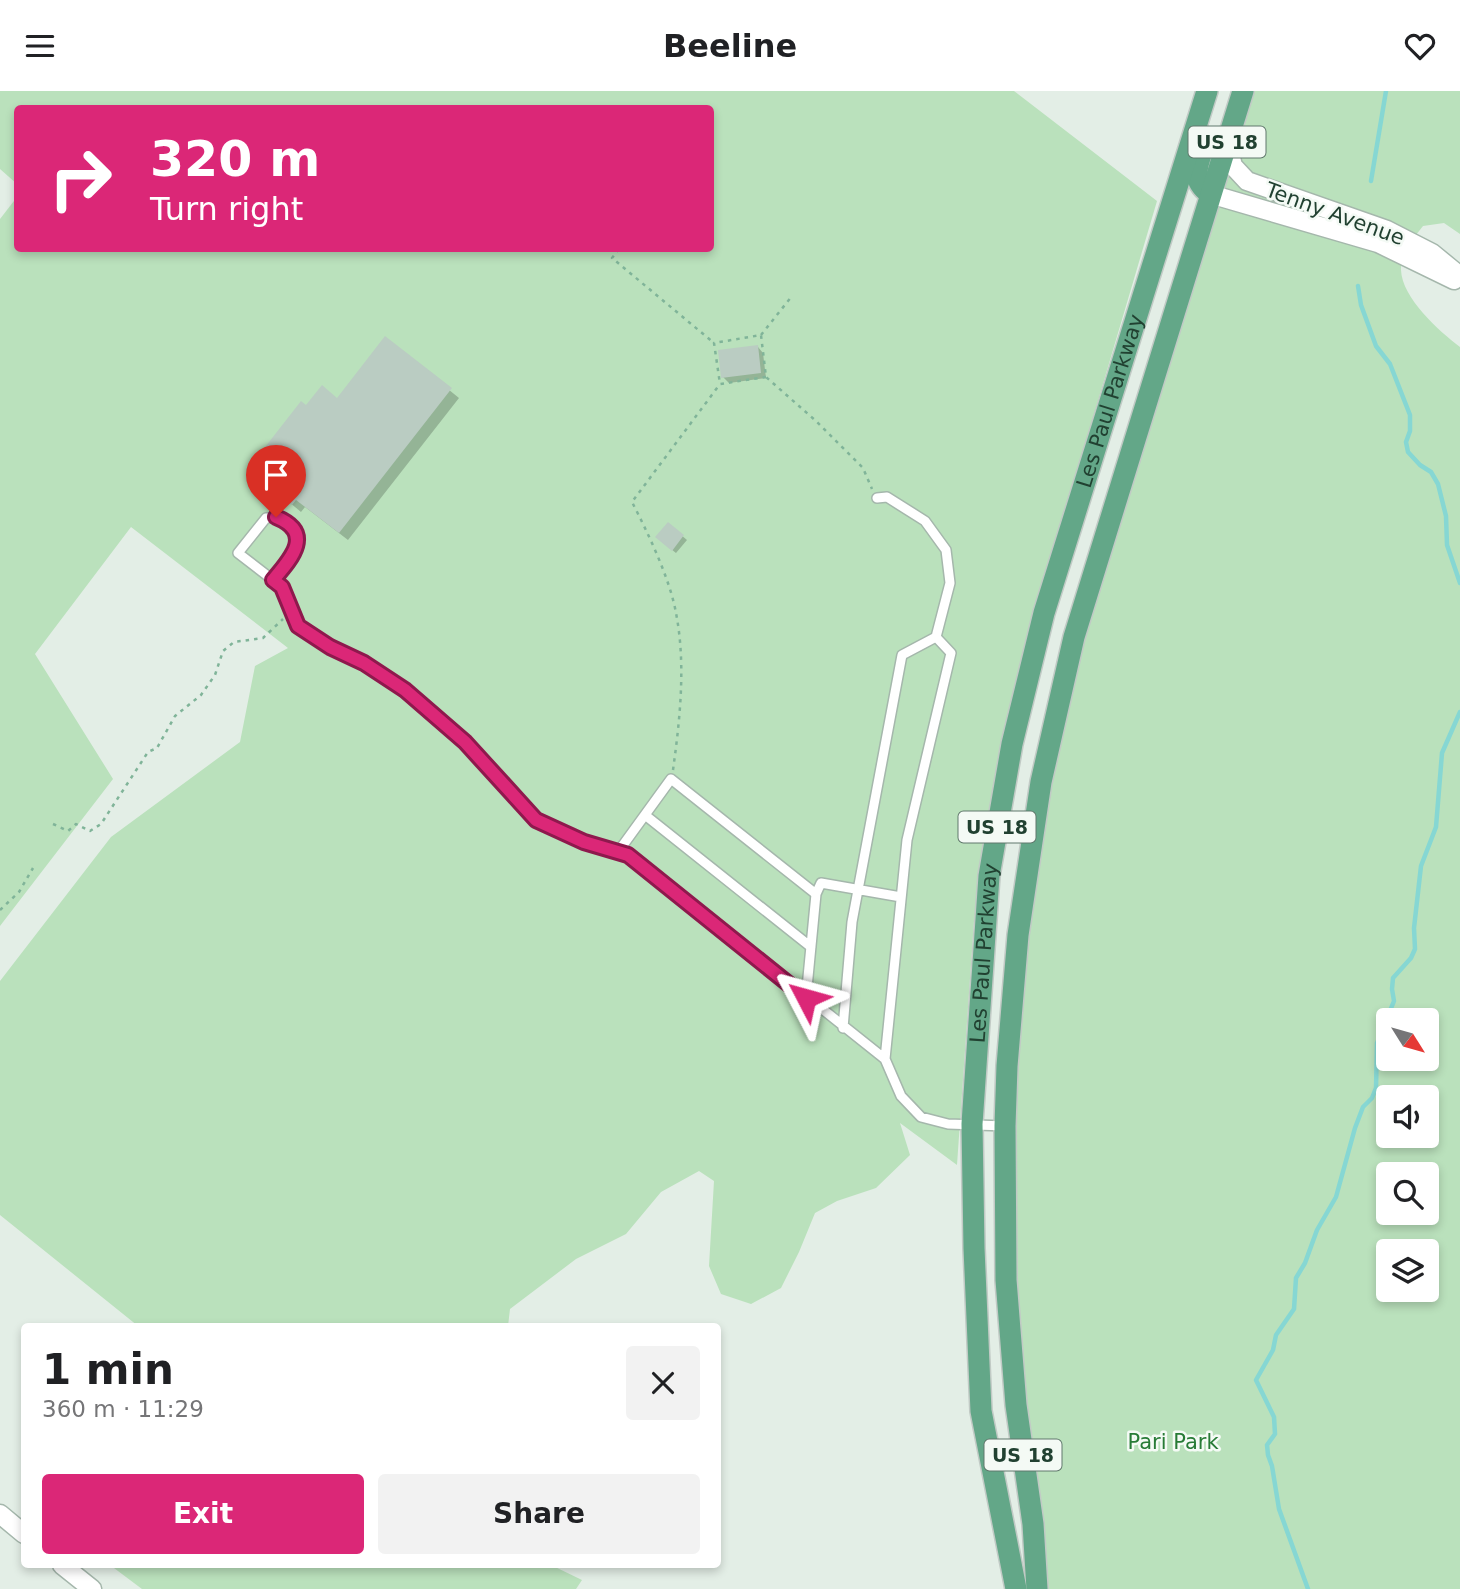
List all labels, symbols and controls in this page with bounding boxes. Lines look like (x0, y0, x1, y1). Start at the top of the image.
icon: menu (21, 27, 59, 65)
text: Beeline (663, 27, 797, 65)
icon: heart (1401, 27, 1439, 65)
road number: US 18 (1188, 127, 1266, 157)
text: 320 m (150, 131, 320, 188)
icon: right (35, 133, 126, 224)
street label: Tenny Avenue (1261, 177, 1408, 250)
text: Turn right (150, 190, 303, 228)
street label: Les Paul Parkway (1072, 311, 1148, 491)
pin (246, 445, 306, 517)
icon: arrive (257, 456, 295, 494)
road number: US 18 (958, 811, 1036, 842)
street label: Les Paul Parkway (966, 861, 1003, 1044)
position arrow (769, 961, 843, 1035)
north arrow (1376, 1008, 1438, 1071)
map controls (1376, 1008, 1439, 1302)
button: sound (1376, 1085, 1439, 1148)
button: search (1376, 1162, 1439, 1225)
button: layers (1376, 1239, 1439, 1302)
text: 1 min (42, 1345, 174, 1394)
button: close (626, 1346, 700, 1420)
text: 360 m · 11:29 (42, 1396, 204, 1422)
park label: Pari Park (1127, 1430, 1219, 1454)
road number: US 18 (984, 1439, 1062, 1471)
button: Exit (42, 1474, 364, 1554)
button: Share (378, 1474, 700, 1554)

